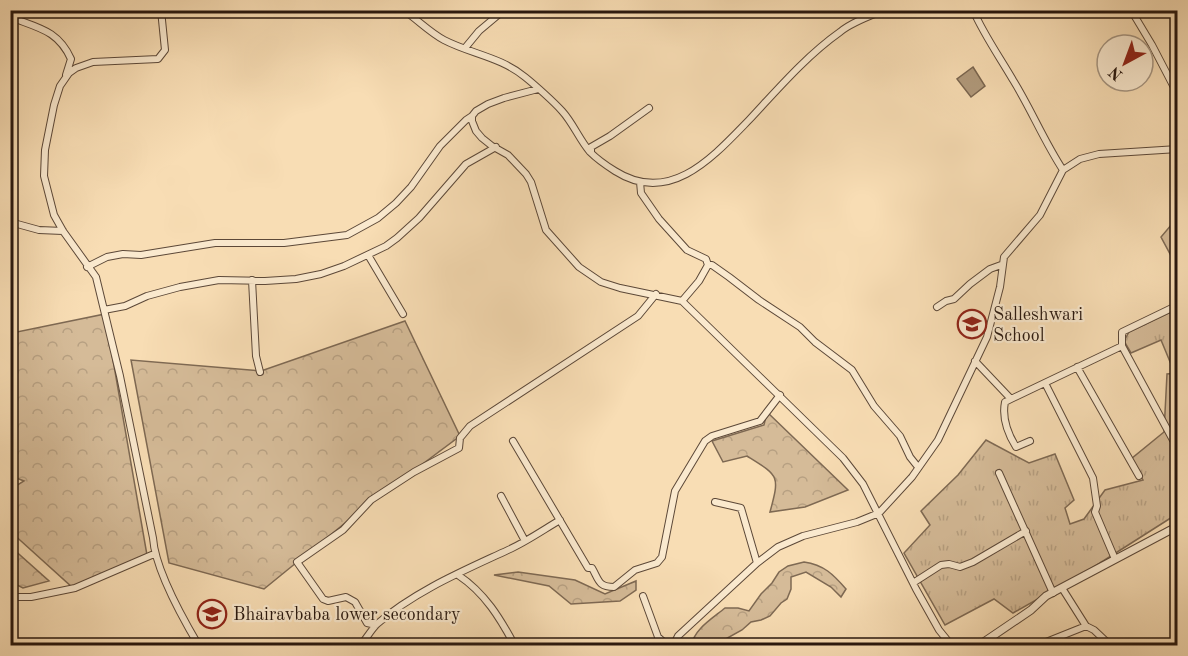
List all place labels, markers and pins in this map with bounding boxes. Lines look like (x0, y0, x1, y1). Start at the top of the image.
place label: Salleshwari School (993, 306, 1083, 345)
school or university icon: Salleshwari School (956, 308, 988, 340)
school or university icon: Bhairavbaba lower secondary (196, 598, 228, 630)
place label: Bhairavbaba lower secondary (233, 606, 461, 624)

